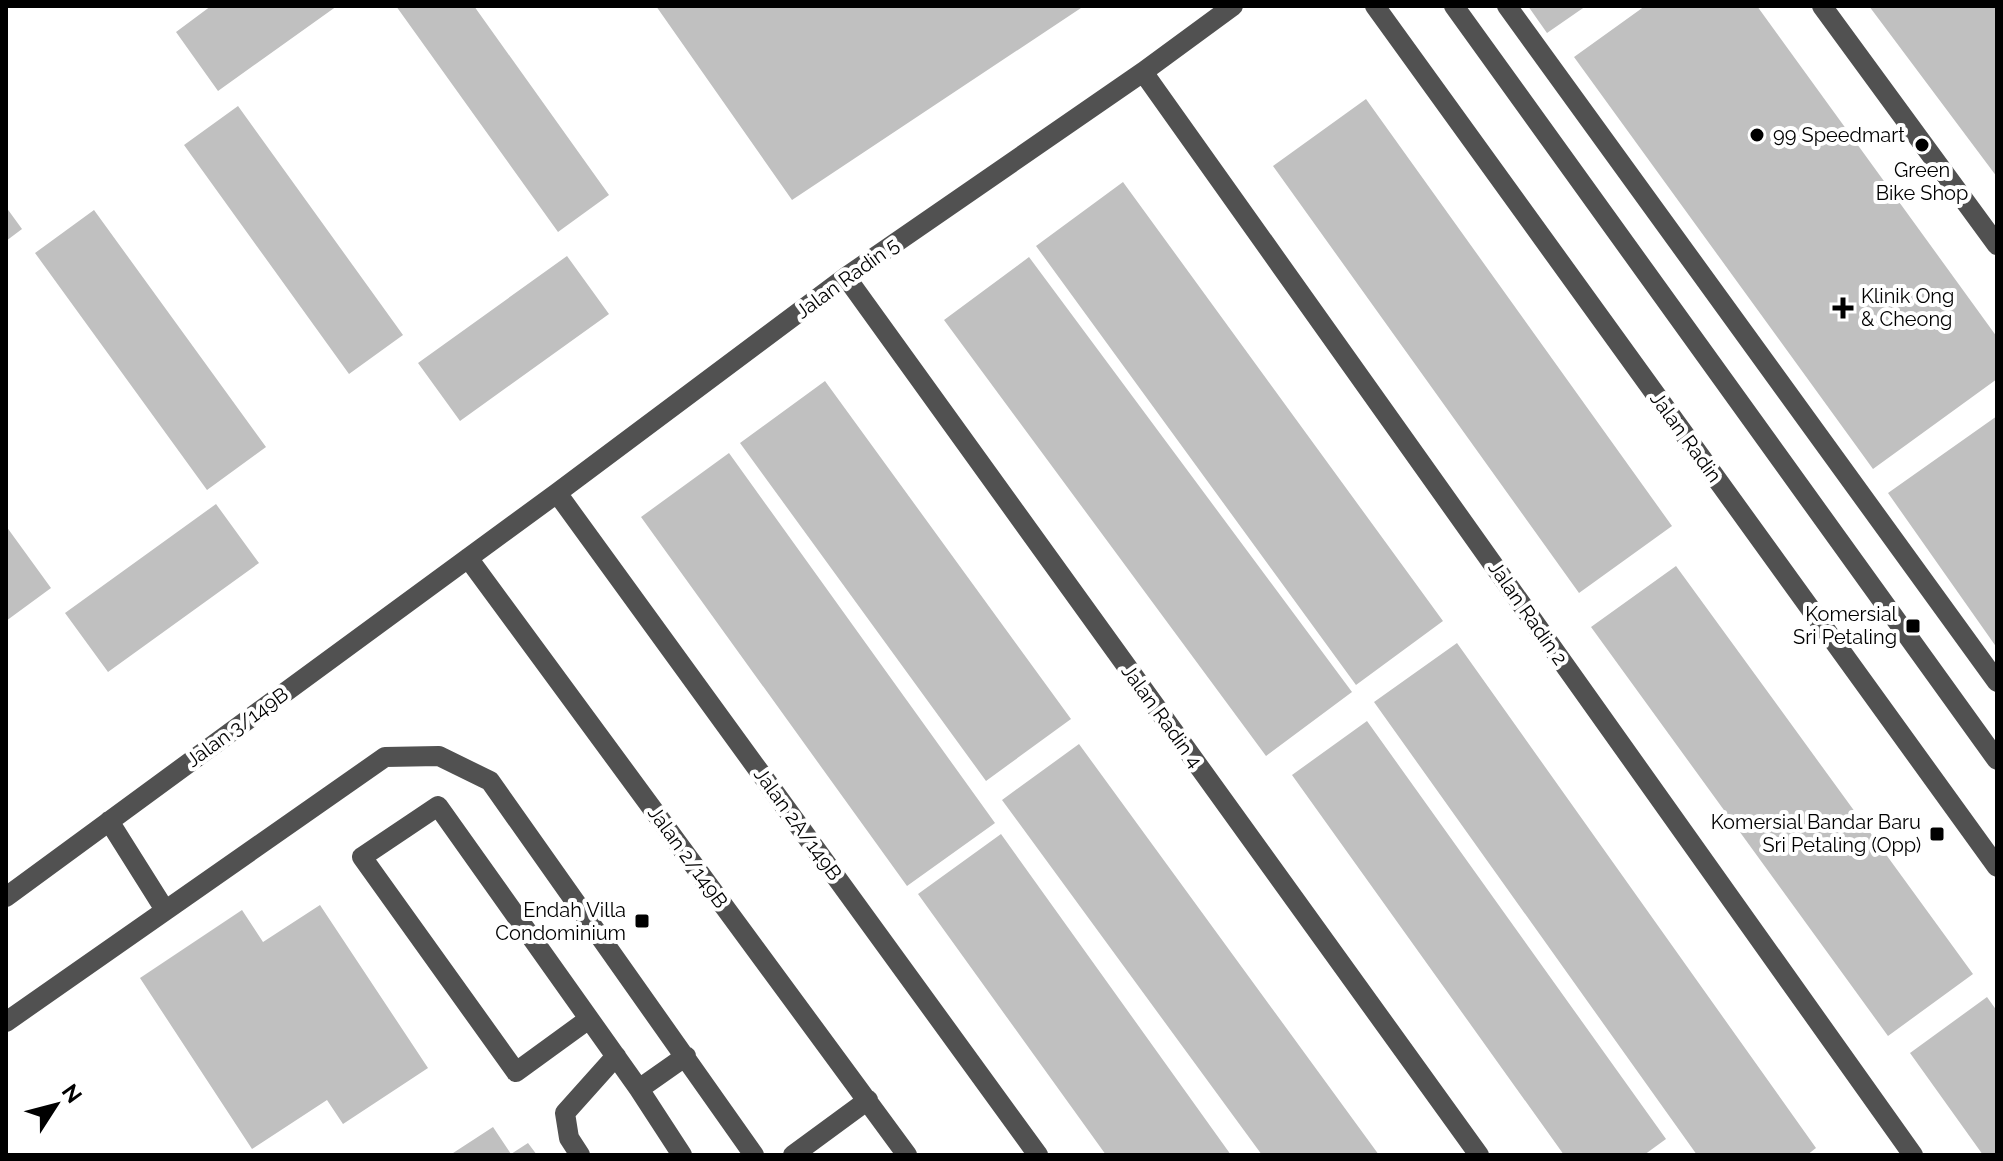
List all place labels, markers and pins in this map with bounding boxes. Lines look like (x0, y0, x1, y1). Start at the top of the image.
place label: 99 Speedmart (1773, 123, 1905, 147)
marker: 99 Speedmart (1748, 126, 1766, 144)
marker: Green Bike Shop (1913, 136, 1931, 154)
place label: Green Bike Shop (1876, 158, 1968, 205)
place label: Klinik Ong & Cheong (1861, 284, 1954, 331)
marker: Klinik Ong & Cheong (1832, 297, 1854, 319)
place label: Komersial Sri Petaling (1793, 602, 1898, 649)
marker: Komersial Sri Petaling (1904, 617, 1922, 635)
place label: Komersial Bandar Baru Sri Petaling (Opp) (1711, 810, 1921, 857)
marker: Komersial Bandar Baru Sri Petaling (Opp) (1928, 825, 1946, 843)
place label: Endah Villa Condominium (495, 898, 626, 945)
marker: Endah Villa Condominium (633, 912, 651, 930)

